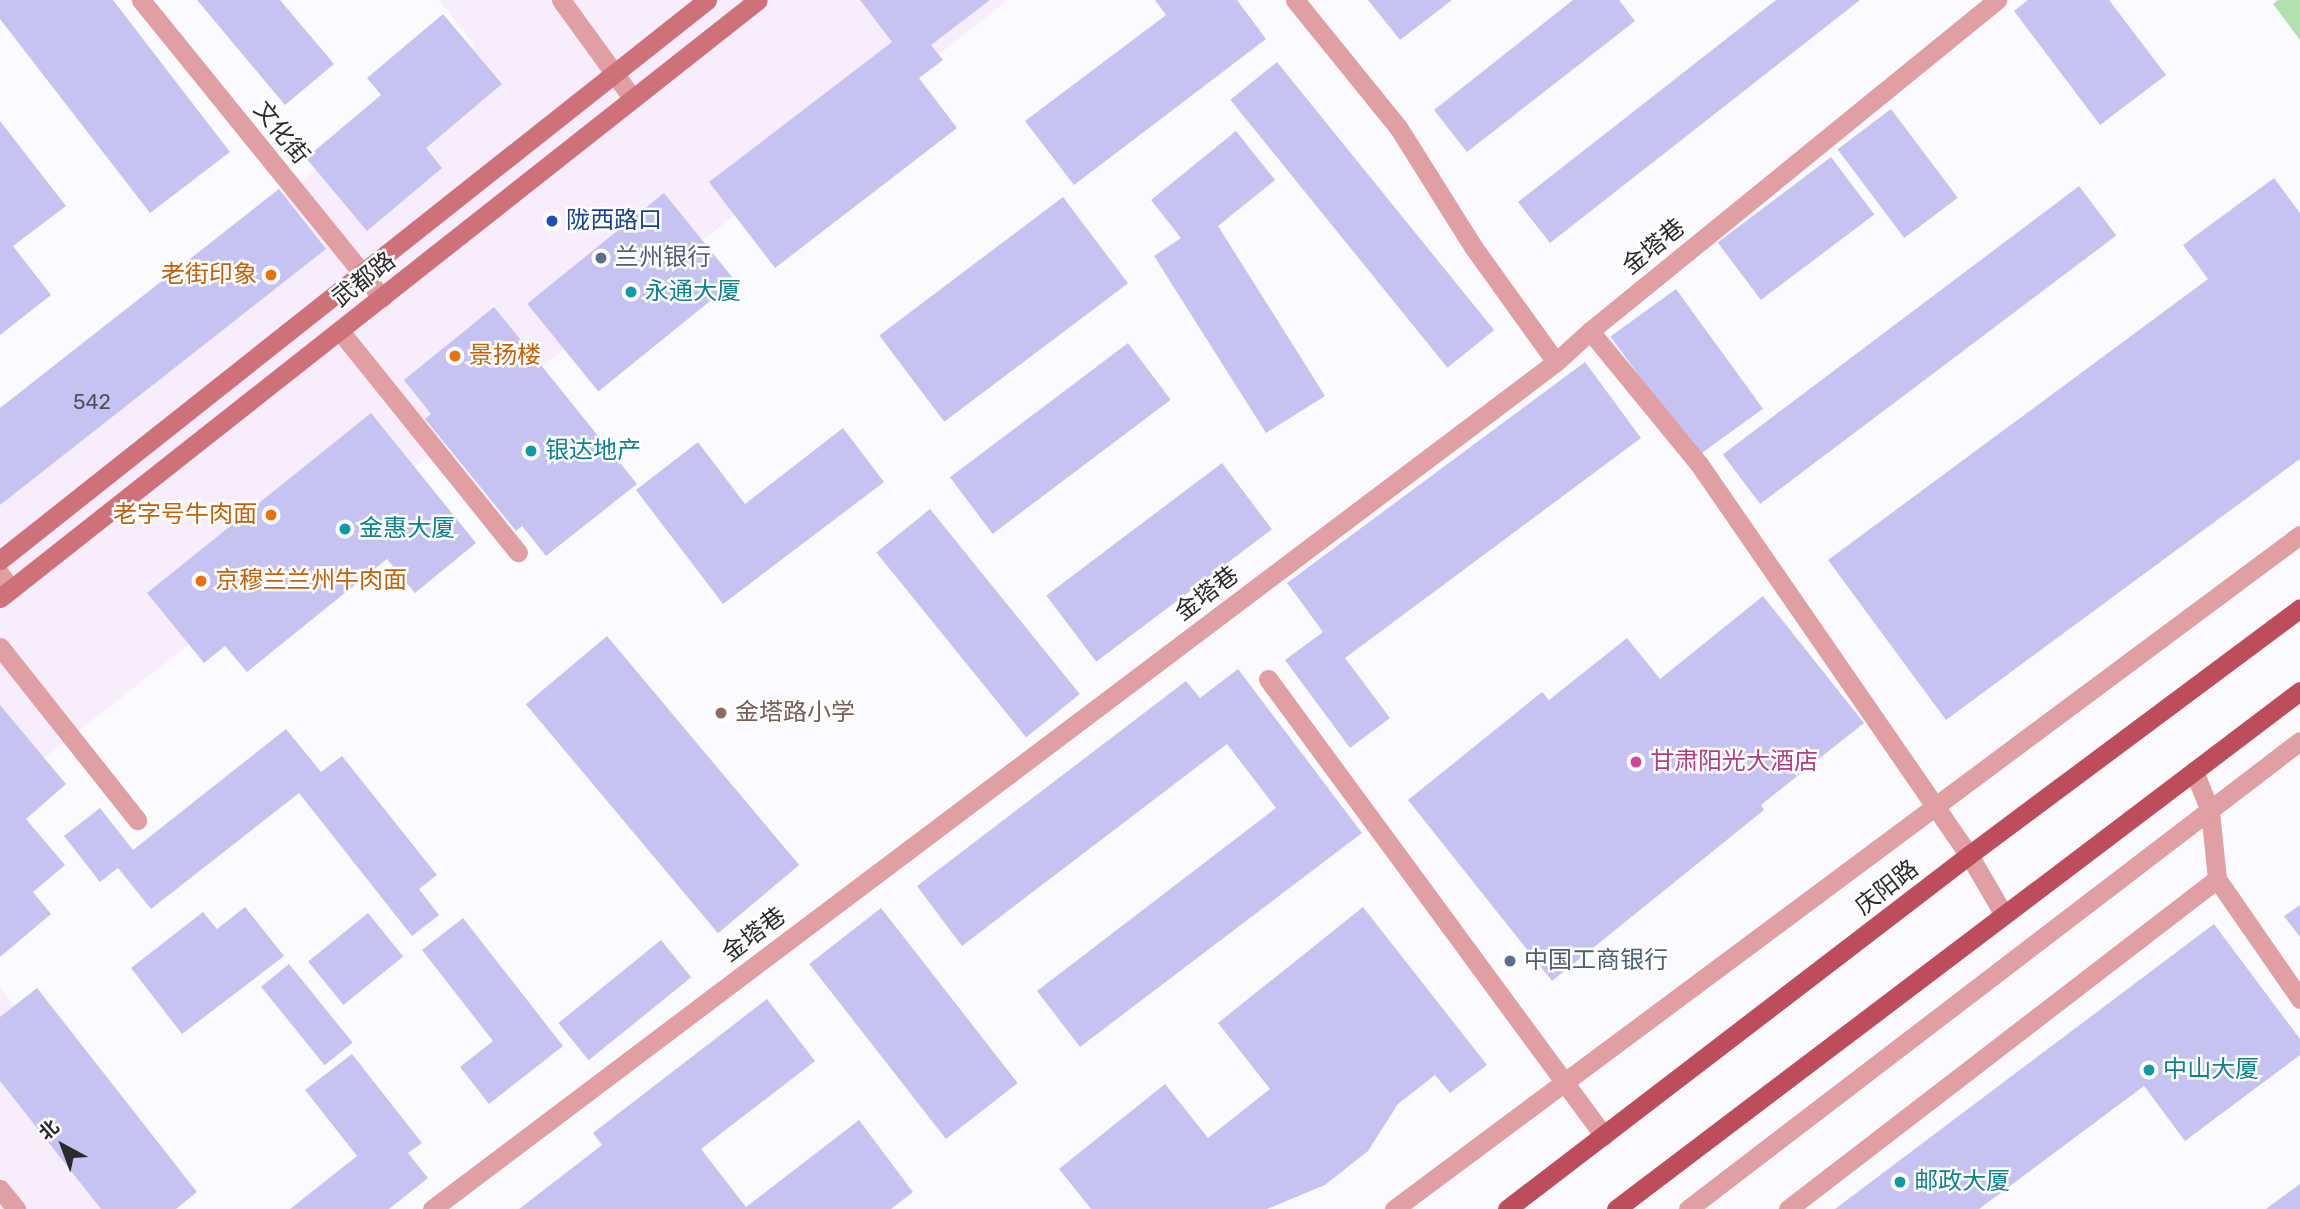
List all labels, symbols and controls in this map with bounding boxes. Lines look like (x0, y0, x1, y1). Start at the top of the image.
street label: 文化街 (247, 96, 315, 170)
place label: 陇西路口 (566, 207, 662, 235)
marker: 陇西路口 (544, 213, 560, 229)
street label: 金塔巷 (1617, 213, 1691, 281)
place label: 兰州银行 (615, 244, 711, 272)
street label: 武都路 (327, 246, 401, 314)
marker: 兰州银行 (593, 250, 609, 266)
place label: 老街印象 (161, 261, 257, 289)
marker: 老街印象 (263, 267, 279, 283)
place label: 永通大厦 (645, 278, 741, 306)
marker: 永通大厦 (623, 284, 639, 300)
place label: 景扬楼 (469, 342, 541, 370)
marker: 景扬楼 (447, 348, 463, 364)
house number: 542 (73, 389, 111, 415)
place label: 银达地产 (545, 437, 641, 465)
marker: 银达地产 (523, 443, 539, 459)
place label: 老字号牛肉面 (113, 501, 257, 529)
marker: 老字号牛肉面 (263, 507, 279, 523)
place label: 金惠大厦 (359, 515, 455, 543)
marker: 金惠大厦 (337, 521, 353, 537)
street label: 金塔巷 (1170, 561, 1244, 627)
place label: 京穆兰兰州牛肉面 (215, 567, 407, 595)
marker: 京穆兰兰州牛肉面 (193, 573, 209, 589)
place label: 金塔路小学 (735, 699, 855, 727)
marker: 金塔路小学 (713, 705, 729, 721)
place label: 甘肃阳光大酒店 (1650, 748, 1818, 776)
marker: 甘肃阳光大酒店 (1628, 754, 1644, 770)
street label: 庆阳路 (1850, 854, 1924, 922)
street label: 金塔巷 (717, 902, 791, 968)
place label: 中国工商银行 (1524, 947, 1668, 975)
marker: 中国工商银行 (1502, 953, 1518, 969)
place label: 中山大厦 (2163, 1056, 2259, 1084)
marker: 中山大厦 (2141, 1062, 2157, 1078)
north arrow (28, 1111, 98, 1181)
text: 北 (34, 1115, 64, 1145)
place label: 邮政大厦 (1914, 1168, 2010, 1196)
marker: 邮政大厦 (1892, 1174, 1908, 1190)

